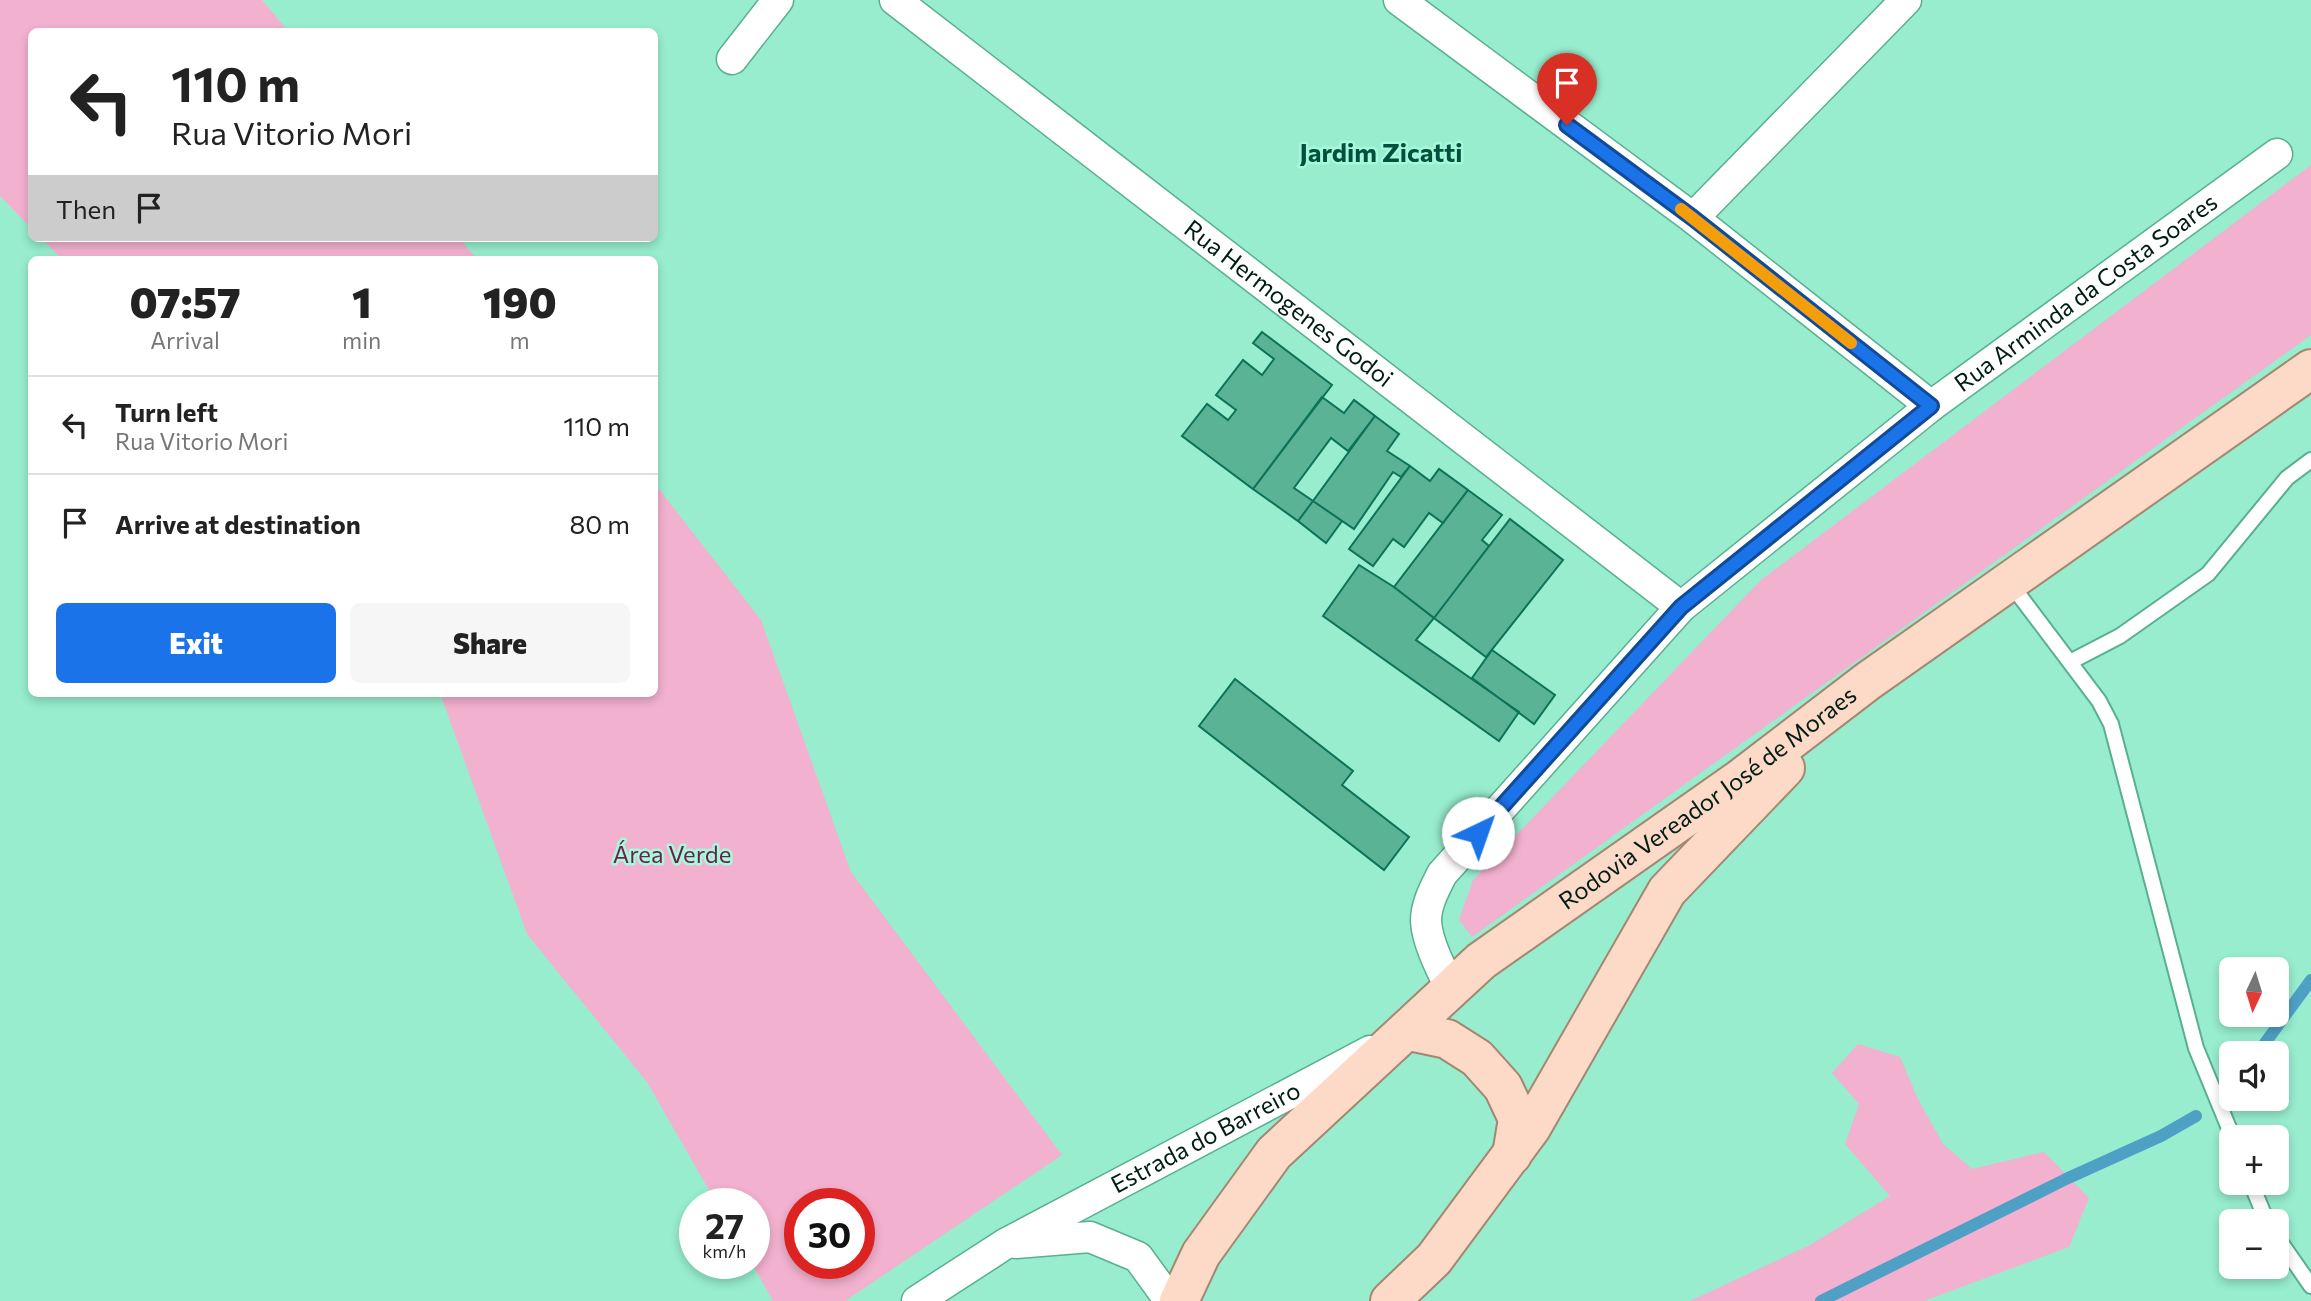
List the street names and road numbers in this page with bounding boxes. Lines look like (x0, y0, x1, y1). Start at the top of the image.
street label: Rua Arminda da Costa Soares (1948, 187, 2222, 397)
street label: Rua Hermogenes Godoi (1179, 213, 1399, 392)
street label: Rodovia Vereador José de Moraes (1553, 679, 1861, 915)
street label: Estrada do Barreiro (1106, 1075, 1305, 1198)

